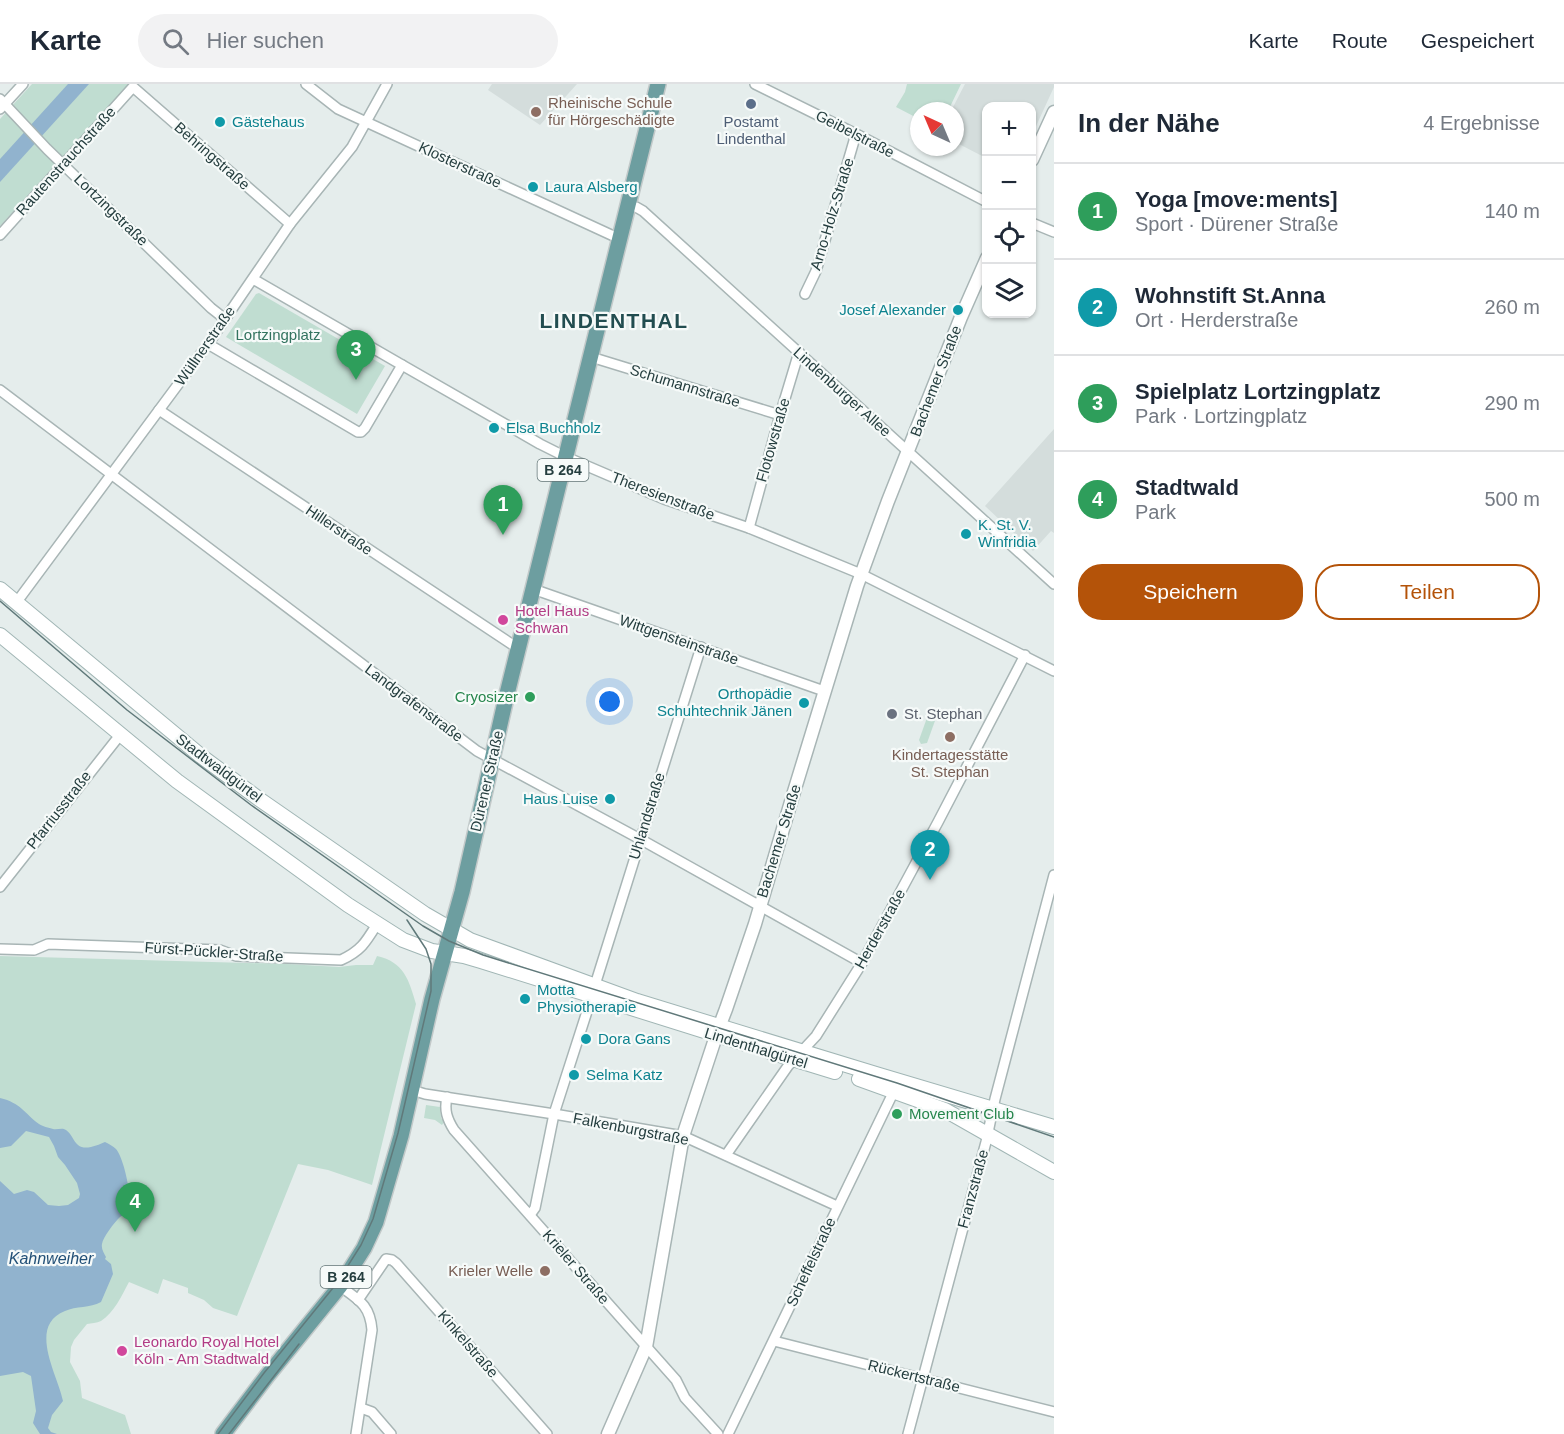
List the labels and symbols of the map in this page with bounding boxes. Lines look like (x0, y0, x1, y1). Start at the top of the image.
place label: Rheinische Schule für Hörgeschädigte (548, 94, 675, 128)
marker: Postamt Lindenthal (744, 97, 758, 111)
north arrow (910, 102, 964, 156)
street label: Rautenstrauchstraße (12, 103, 119, 218)
marker: Rheinische Schule für Hörgeschädigte (529, 105, 543, 119)
street label: Geibelstraße (813, 106, 897, 161)
place label: Gästehaus (232, 113, 305, 130)
place label: Postamt Lindenthal (716, 113, 786, 147)
marker: Gästehaus (213, 115, 227, 129)
street label: Behringstraße (171, 118, 253, 193)
street label: Klosterstraße (416, 138, 504, 191)
street label: Arno-Holz-Straße (806, 156, 857, 272)
street label: Lortzingstraße (71, 170, 152, 249)
place label: Laura Alsberg (545, 178, 638, 195)
marker: Laura Alsberg (526, 180, 540, 194)
place label: Josef Alexander (839, 301, 946, 318)
street label: Wüllnerstraße (171, 303, 238, 389)
marker: Josef Alexander (951, 303, 965, 317)
district label: LINDENTHAL (539, 309, 689, 332)
street label: Bachemer Straße (907, 323, 965, 439)
park label: Lortzingplatz (235, 326, 321, 343)
pin: 3 (336, 330, 376, 380)
street label: Lindenburger Allee (790, 343, 895, 440)
street label: Schumannstraße (628, 361, 742, 410)
street label: Flotowstraße (752, 396, 793, 484)
place label: Elsa Buchholz (506, 419, 601, 436)
marker: Elsa Buchholz (487, 421, 501, 435)
road number: B 264 (538, 459, 588, 481)
street label: Theresienstraße (609, 468, 717, 523)
pin: 1 (484, 486, 522, 535)
street label: Hillerstraße (303, 501, 376, 558)
place label: K. St. V. Winfridia (978, 516, 1037, 550)
marker: K. St. V. Winfridia (959, 527, 973, 541)
place label: Hotel Haus Schwan (515, 602, 589, 636)
street label: Wittgensteinstraße (617, 611, 741, 668)
marker: Hotel Haus Schwan (496, 613, 510, 627)
street label: Landgrafenstraße (362, 660, 467, 745)
place label: Orthopädie Schuhtechnik Jänen (657, 685, 792, 719)
your location (595, 687, 624, 716)
place label: Cryosizer (455, 688, 518, 705)
marker: Cryosizer (523, 690, 537, 704)
marker: Orthopädie Schuhtechnik Jänen (797, 696, 811, 710)
place label: St. Stephan (904, 705, 982, 722)
marker: St. Stephan (885, 707, 899, 721)
street label: Dürener Straße (467, 729, 506, 833)
street label: Stadtwaldgürtel (173, 730, 266, 806)
marker: Kindertagesstätte St. Stephan (943, 730, 957, 744)
place label: Kindertagesstätte St. Stephan (892, 746, 1008, 780)
street label: Pfarriusstraße (23, 767, 94, 852)
street label: Uhlandstraße (625, 770, 668, 861)
street label: Bachemer Straße (753, 782, 804, 900)
place label: Haus Luise (523, 790, 598, 807)
marker: Haus Luise (603, 792, 617, 806)
pin: 2 (910, 830, 950, 880)
street label: Herderstraße (851, 886, 908, 972)
street label: Fürst-Pückler-Straße (144, 938, 284, 965)
place label: Motta Physiotherapie (537, 981, 636, 1015)
marker: Motta Physiotherapie (518, 992, 532, 1006)
street label: Lindenthalgürtel (703, 1024, 810, 1071)
place label: Dora Gans (598, 1030, 671, 1047)
marker: Dora Gans (579, 1032, 593, 1046)
place label: Selma Katz (586, 1066, 663, 1083)
marker: Selma Katz (567, 1068, 581, 1082)
place label: Movement Club (909, 1105, 1014, 1122)
marker: Movement Club (890, 1107, 904, 1121)
street label: Falkenburgstraße (572, 1109, 690, 1148)
street label: Franzstraße (954, 1148, 991, 1230)
pin: 4 (116, 1182, 154, 1232)
street label: Scheffelstraße (782, 1214, 839, 1309)
street label: Krieler Straße (540, 1226, 613, 1307)
water label: Kahnweiher (9, 1250, 94, 1267)
place label: Krieler Welle (448, 1262, 533, 1279)
marker: Krieler Welle (538, 1264, 552, 1278)
road number: B 264 (320, 1266, 372, 1288)
street label: Kinkelstraße (435, 1307, 502, 1381)
place label: Leonardo Royal Hotel Köln - Am Stadtwald (134, 1333, 279, 1367)
marker: Leonardo Royal Hotel Köln - Am Stadtwald (115, 1344, 129, 1358)
street label: Rückertstraße (866, 1356, 962, 1395)

